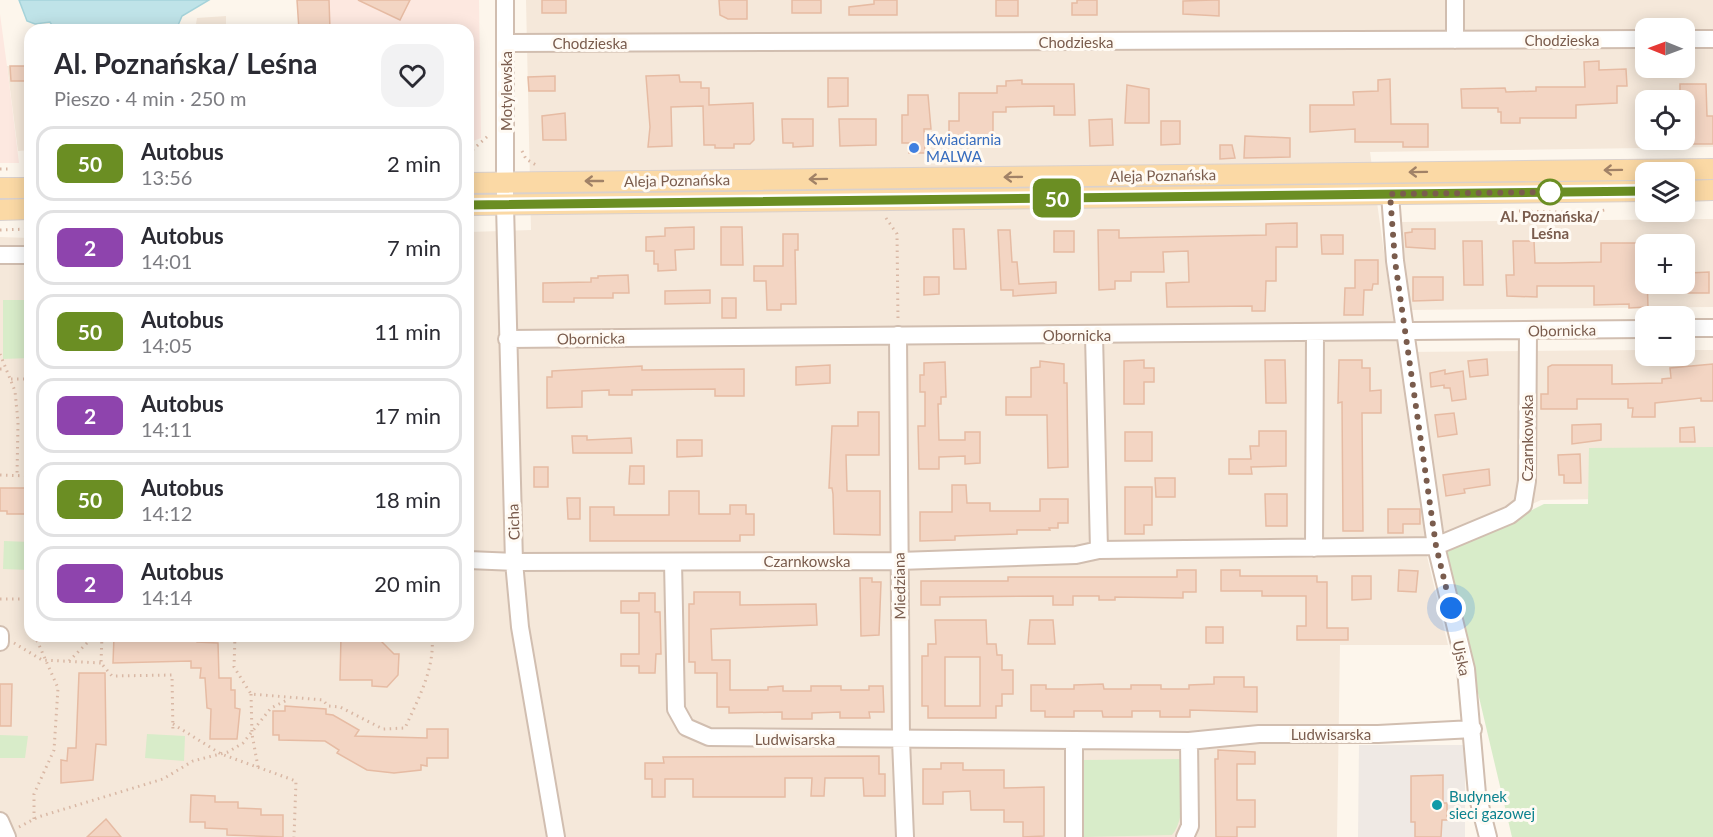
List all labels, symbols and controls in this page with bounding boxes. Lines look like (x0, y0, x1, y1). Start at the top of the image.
north arrow (1635, 18, 1695, 78)
map controls (1635, 18, 1695, 366)
street label: Chodzieska (1524, 31, 1600, 49)
street label: Chodzieska (1038, 33, 1114, 51)
street label: Chodzieska (552, 34, 628, 52)
button: heart (381, 44, 444, 107)
text: Al. Poznańska/ Leśna (54, 46, 317, 80)
street label: Motylewska (497, 51, 515, 131)
text: Pieszo · 4 min · 250 m (54, 86, 247, 110)
button: locate (1635, 90, 1695, 150)
place label: Kwiaciarnia MALWA (926, 130, 1001, 165)
text: Autobus (141, 138, 224, 165)
marker: Kwiaciarnia MALWA (907, 141, 921, 155)
text: 2 min (387, 150, 441, 177)
text: 50 (78, 151, 102, 176)
button: layers (1635, 162, 1695, 222)
one-way arrow (1603, 164, 1623, 176)
text: 13:56 (141, 165, 192, 189)
street label: Aleja Poznańska (1110, 165, 1216, 185)
one-way arrow (1408, 167, 1428, 178)
street label: Aleja Poznańska (624, 170, 730, 190)
one-way arrow (1003, 171, 1023, 183)
one-way arrow (808, 173, 828, 185)
one-way arrow (585, 175, 605, 187)
line badge: 50 (1030, 178, 1084, 218)
marker: Al. Poznańska/ Leśna (1537, 179, 1563, 205)
text: 50 (1045, 186, 1069, 211)
place label: Al. Poznańska/ Leśna (1499, 207, 1600, 242)
text: Autobus (141, 222, 224, 249)
text: 7 min (387, 234, 441, 261)
button: + (1635, 234, 1695, 294)
text: 2 (84, 235, 96, 260)
text: 14:01 (141, 249, 192, 273)
text: Autobus (141, 306, 224, 333)
button: − (1635, 306, 1695, 366)
text: 11 min (374, 318, 441, 345)
text: 50 (78, 319, 102, 344)
street label: Obornicka (1528, 320, 1596, 340)
street label: Obornicka (1043, 326, 1111, 344)
street label: Obornicka (557, 328, 625, 348)
text: 14:05 (141, 333, 192, 357)
text: Autobus (141, 390, 224, 417)
street label: Czarnkowska (1518, 395, 1536, 481)
text: 17 min (374, 402, 441, 429)
text: 2 (84, 403, 96, 428)
text: 14:11 (141, 417, 192, 441)
text: Autobus (141, 474, 224, 501)
text: 18 min (374, 486, 441, 513)
text: 50 (78, 487, 102, 512)
text: 14:12 (141, 501, 192, 525)
street label: Cicha (503, 503, 523, 541)
street label: Czarnkowska (764, 552, 850, 570)
street label: Miedziana (889, 552, 909, 620)
text: Autobus (141, 558, 224, 585)
text: 20 min (374, 570, 441, 597)
text: 2 (84, 571, 96, 596)
text: 14:14 (141, 585, 192, 609)
your location (1436, 593, 1466, 623)
street label: Ujska (1449, 638, 1475, 678)
street label: Ludwisarska (1291, 725, 1371, 743)
street label: Ludwisarska (755, 730, 835, 748)
place label: Budynek sieci gazowej (1449, 787, 1535, 822)
marker: Budynek sieci gazowej (1430, 798, 1444, 812)

